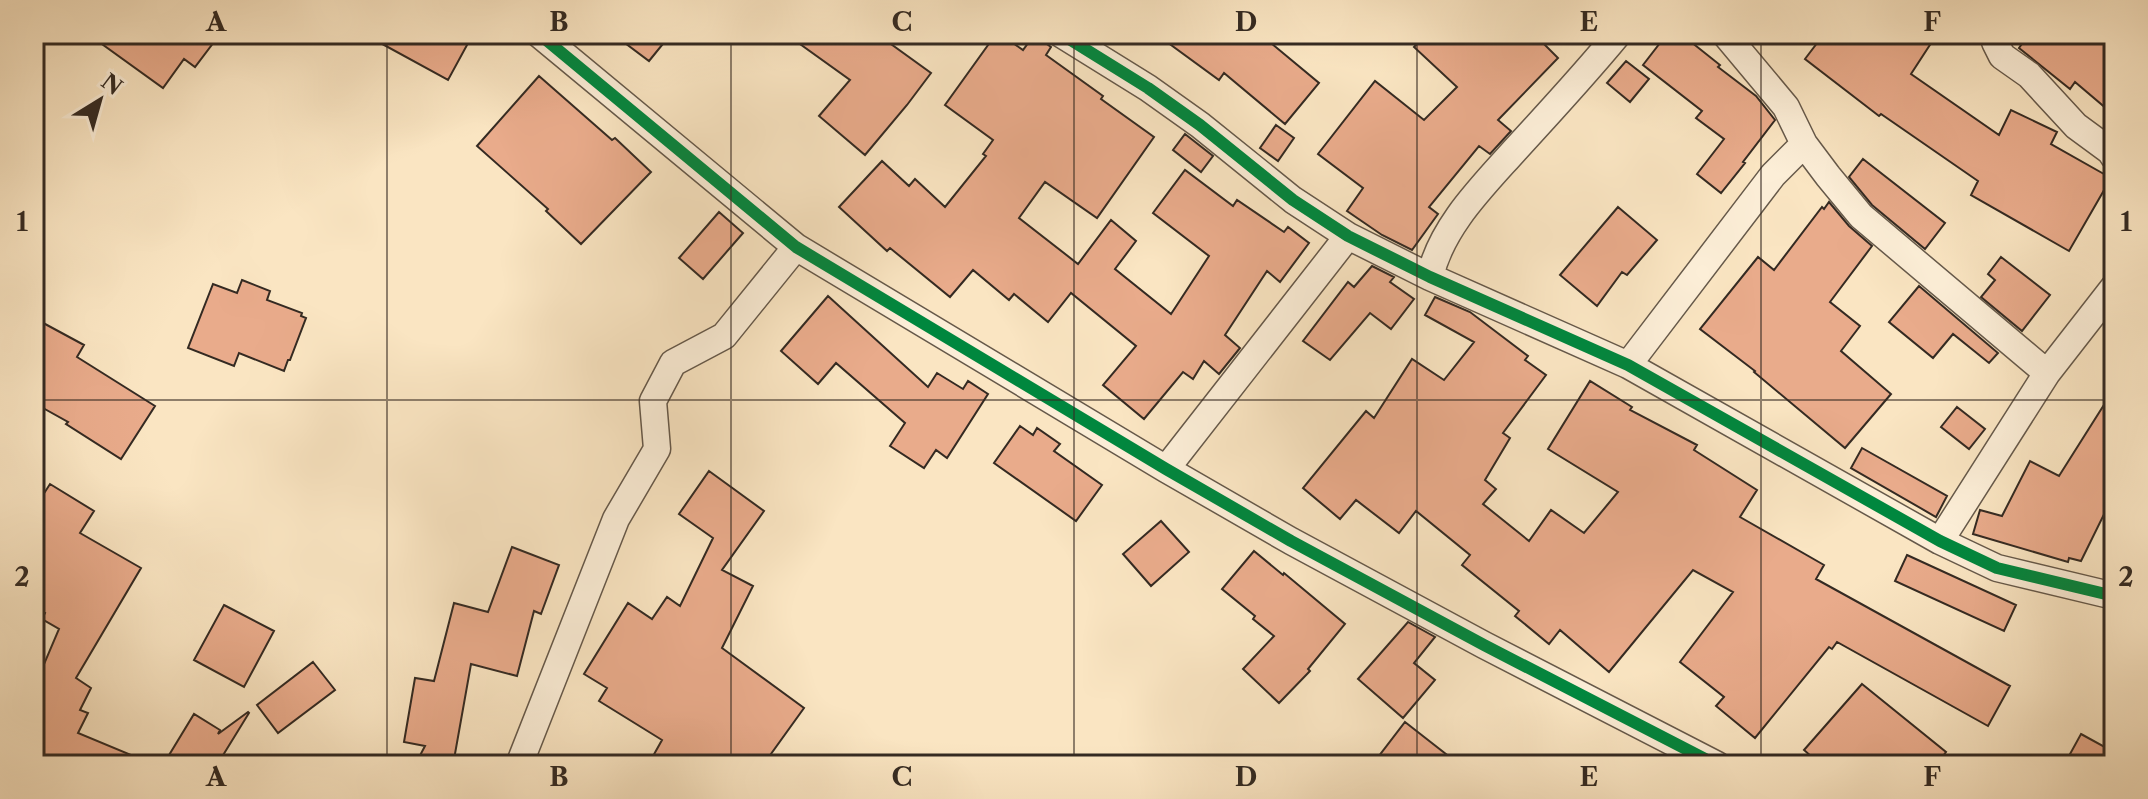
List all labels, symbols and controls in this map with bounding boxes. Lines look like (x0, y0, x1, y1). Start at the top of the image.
text: A (205, 6, 227, 38)
text: B (549, 6, 569, 38)
text: C (892, 6, 912, 38)
text: D (1235, 6, 1257, 38)
text: E (1580, 6, 1598, 38)
text: F (1923, 6, 1941, 38)
north arrow (60, 60, 140, 140)
text: N (96, 68, 127, 101)
text: 1 (16, 206, 28, 238)
text: 1 (2120, 206, 2132, 238)
text: 2 (14, 561, 30, 593)
text: 2 (2118, 561, 2134, 593)
text: A (205, 761, 227, 793)
text: B (549, 761, 569, 793)
text: C (892, 761, 912, 793)
text: D (1235, 761, 1257, 793)
text: E (1580, 761, 1598, 793)
text: F (1923, 761, 1941, 793)

